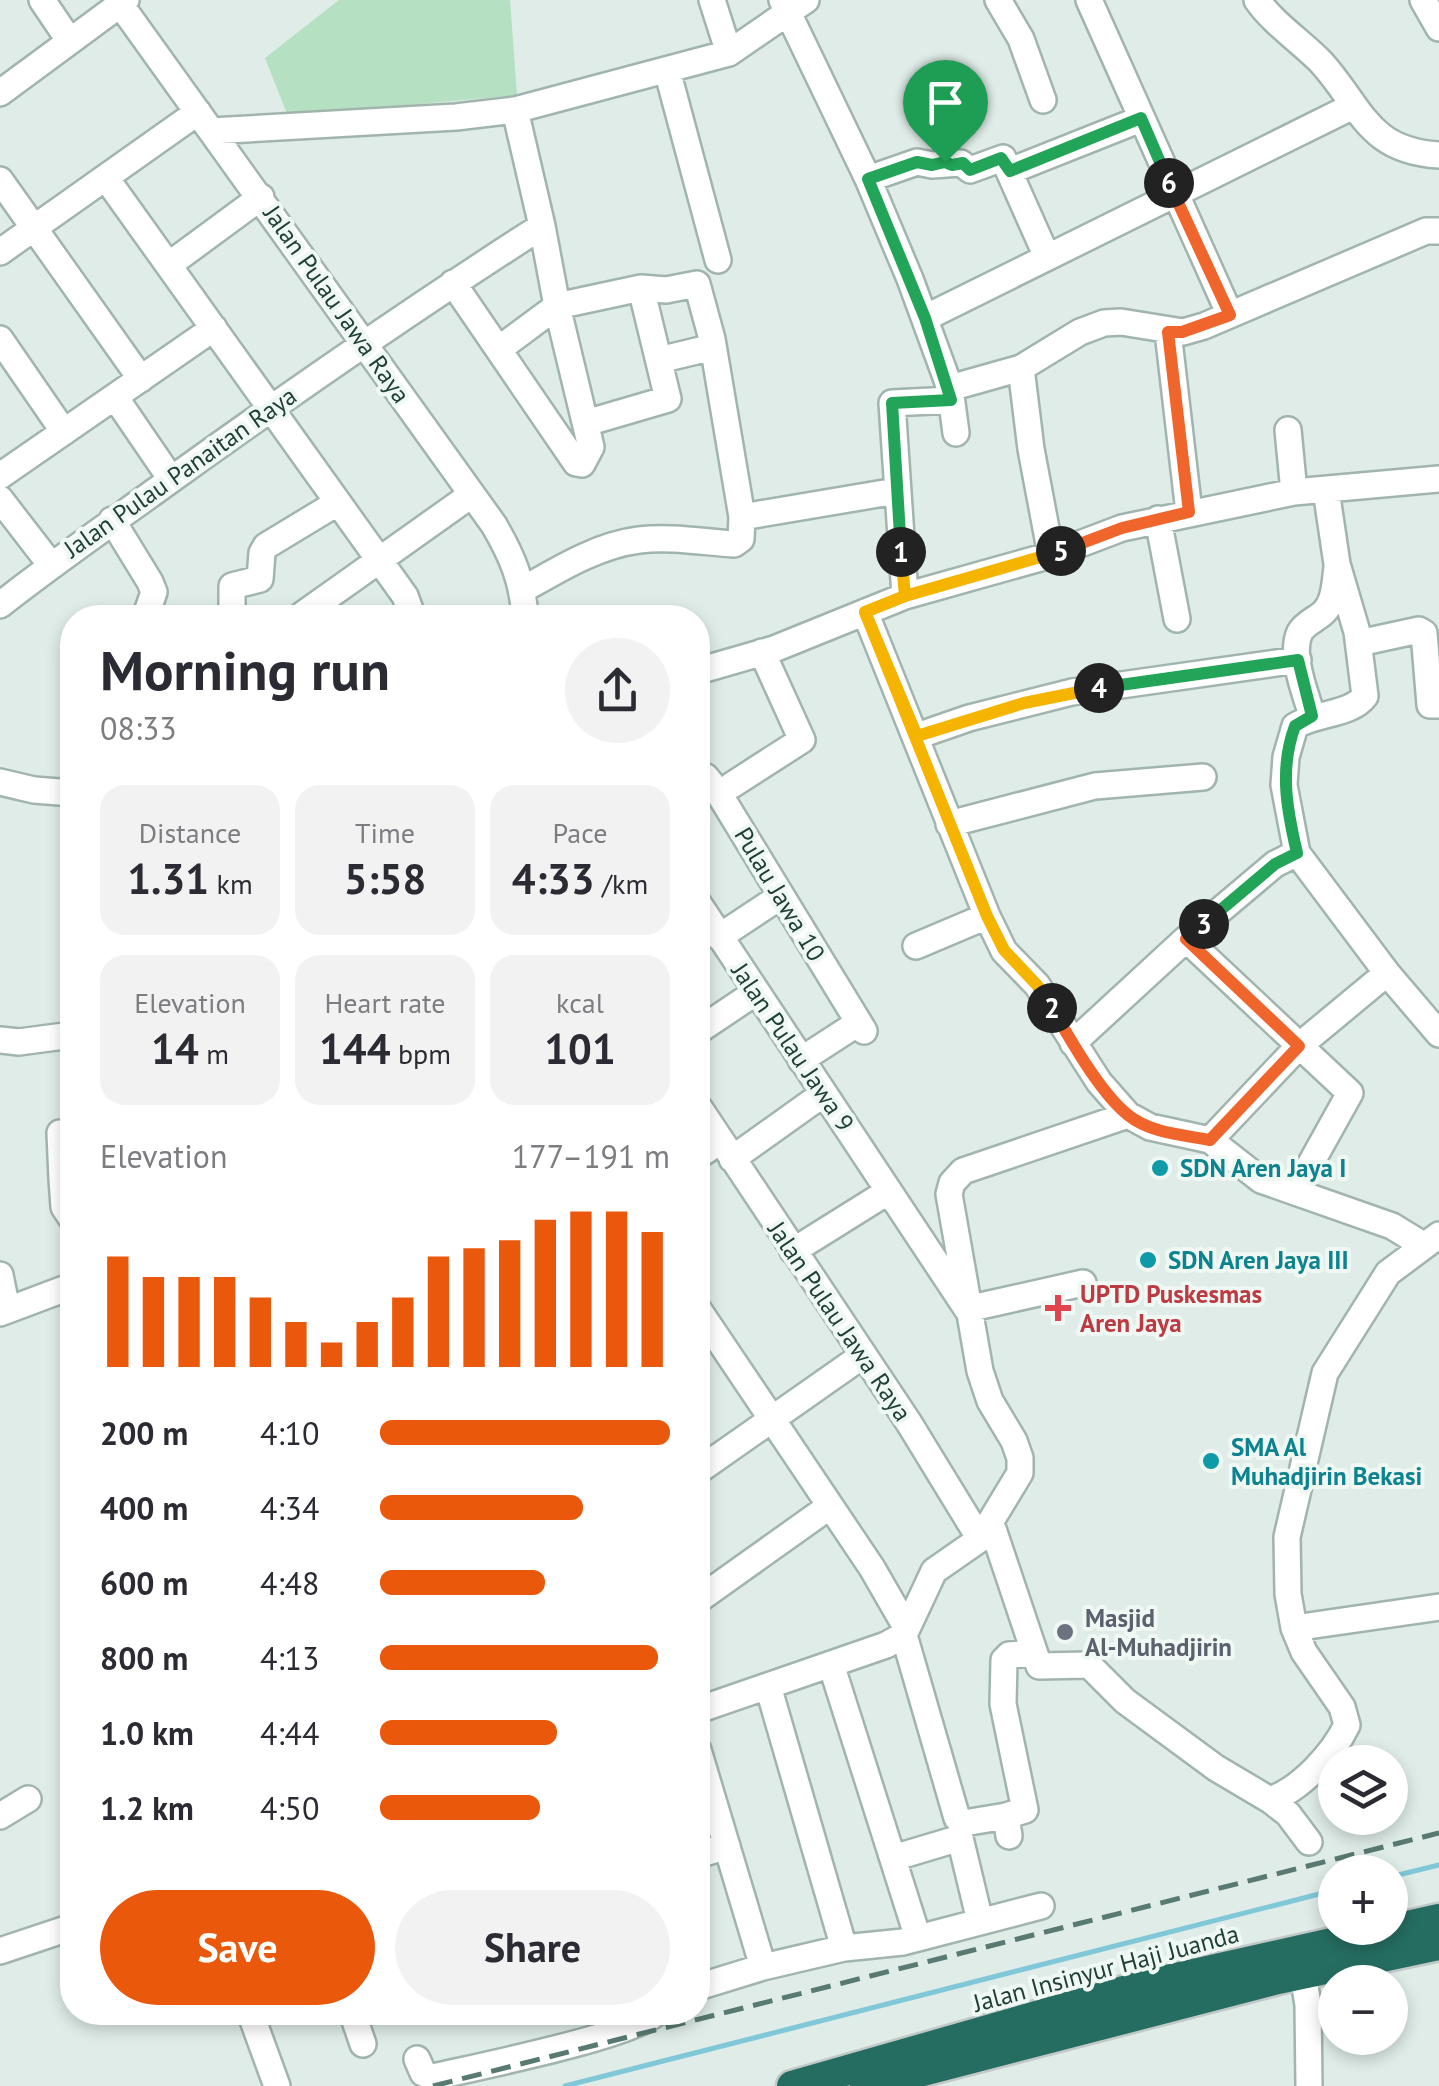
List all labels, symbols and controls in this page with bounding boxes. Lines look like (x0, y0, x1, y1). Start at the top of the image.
pin (903, 60, 988, 163)
icon: arrive (918, 75, 973, 130)
pin: 6 (1144, 158, 1194, 208)
text: 6 (1161, 164, 1177, 201)
street label: Jalan Pulau Jawa Raya (256, 198, 417, 409)
street label: Jalan Pulau Panaitan Raya (57, 380, 303, 565)
pin: 5 (1036, 526, 1086, 576)
pin: 1 (876, 527, 926, 577)
text: 5 (1053, 532, 1069, 569)
text: 1 (893, 533, 909, 570)
text: Morning run (100, 634, 390, 705)
button: share (565, 638, 670, 743)
pin: 4 (1074, 663, 1124, 713)
text: 4 (1091, 669, 1107, 706)
text: 08:33 (100, 707, 177, 749)
text: Distance (139, 814, 241, 851)
text: Time (355, 814, 415, 851)
text: Pace (553, 814, 607, 851)
street label: Pulau Jawa 10 (727, 821, 833, 967)
text: 1.31 (127, 851, 209, 906)
text: 5:58 (344, 851, 426, 906)
text: 4:33 (512, 851, 595, 906)
text: km (209, 865, 253, 902)
text: /km (595, 865, 648, 902)
pin: 3 (1179, 899, 1229, 949)
text: 3 (1196, 905, 1212, 942)
street label: Jalan Pulau Jawa 9 (724, 956, 861, 1138)
pin: 2 (1027, 983, 1077, 1033)
text: Elevation (134, 984, 246, 1021)
text: Heart rate (324, 984, 446, 1021)
text: kcal (556, 984, 604, 1021)
text: 2 (1044, 989, 1060, 1026)
text: 14 (151, 1021, 199, 1076)
text: 144 (319, 1021, 390, 1076)
text: 101 (544, 1021, 616, 1076)
text: m (199, 1035, 229, 1072)
text: bpm (390, 1035, 451, 1072)
text: Elevation (100, 1135, 227, 1177)
text: 177–191 m (512, 1135, 670, 1177)
place label: SDN Aren Jaya I (1180, 1152, 1346, 1184)
marker: SDN Aren Jaya I (1149, 1157, 1171, 1179)
street label: Jalan Pulau Jawa Raya (761, 1214, 919, 1427)
place label: SDN Aren Jaya III (1168, 1244, 1349, 1276)
marker: SDN Aren Jaya III (1137, 1249, 1159, 1271)
place label: UPTD Puskesmas Aren Jaya (1080, 1278, 1262, 1339)
marker: UPTD Puskesmas Aren Jaya (1045, 1295, 1071, 1321)
text: 200 m (100, 1412, 188, 1454)
text: 4:10 (260, 1412, 319, 1454)
place label: SMA Al Muhadjirin Bekasi (1231, 1431, 1422, 1492)
marker: SMA Al Muhadjirin Bekasi (1200, 1450, 1222, 1472)
text: 400 m (100, 1487, 188, 1529)
text: 4:34 (260, 1487, 319, 1529)
text: 600 m (100, 1562, 188, 1604)
text: 4:48 (260, 1562, 319, 1604)
place label: Masjid Al-Muhadjirin (1085, 1602, 1232, 1663)
marker: Masjid Al-Muhadjirin (1054, 1621, 1076, 1643)
text: 800 m (100, 1637, 188, 1679)
text: 4:13 (260, 1637, 319, 1679)
text: 1.0 km (100, 1712, 194, 1754)
text: 4:44 (260, 1712, 319, 1754)
map controls (1318, 1745, 1408, 2055)
button: layers (1318, 1745, 1408, 1835)
text: 1.2 km (100, 1787, 194, 1829)
text: 4:50 (260, 1787, 319, 1829)
button: + (1318, 1855, 1408, 1945)
button: Save (100, 1890, 375, 2005)
button: Share (395, 1890, 670, 2005)
street label: Jalan Insinyur Haji Juanda (969, 1917, 1242, 2019)
button: − (1318, 1965, 1408, 2055)

